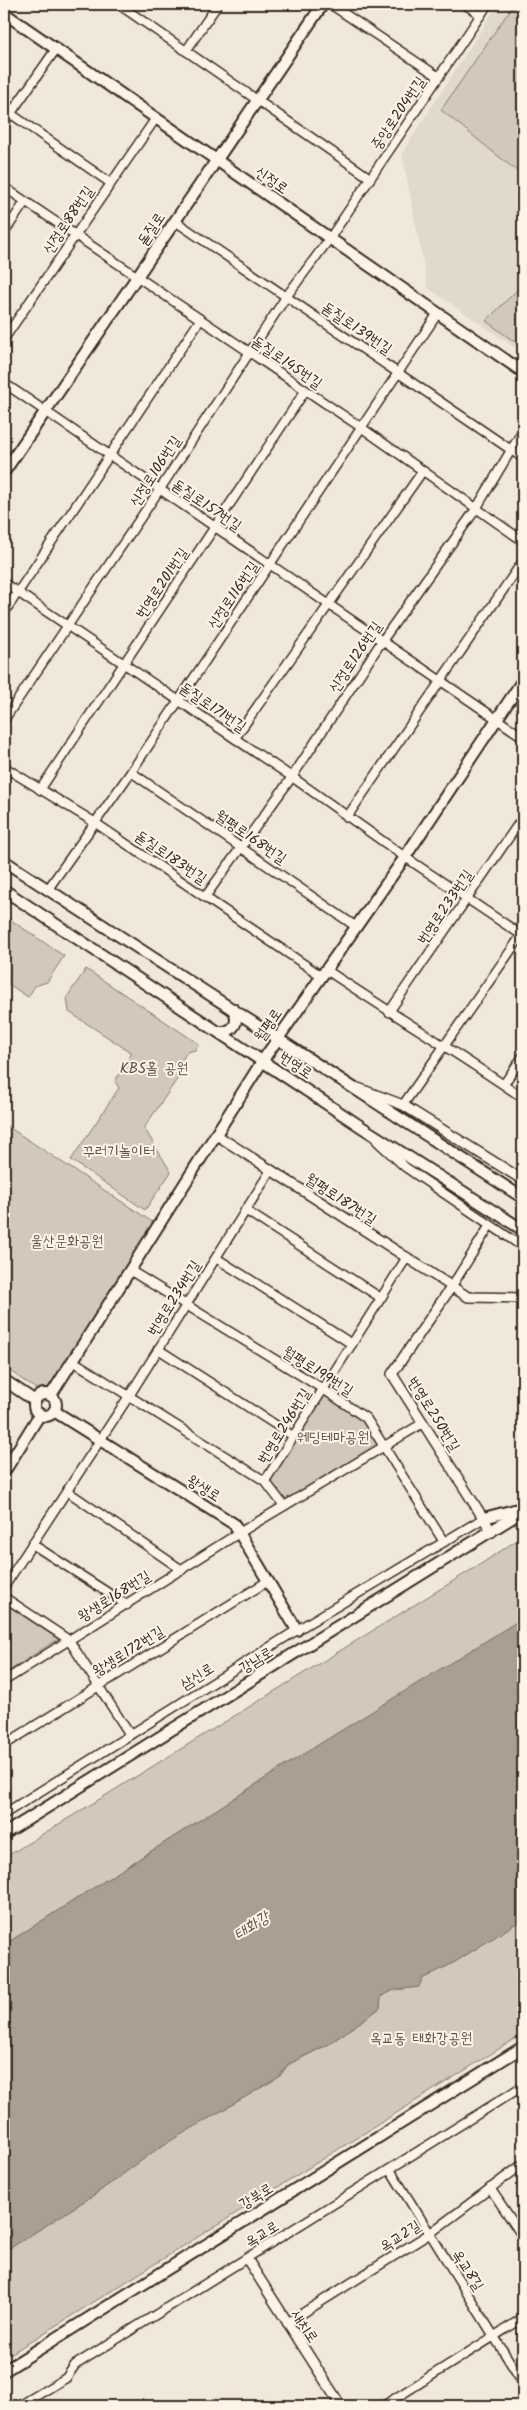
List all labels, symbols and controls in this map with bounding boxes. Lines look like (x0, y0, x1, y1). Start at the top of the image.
street label: 중앙로204번길 (365, 72, 432, 155)
street label: 신정로 (250, 161, 293, 201)
street label: 신정로88번길 (37, 181, 101, 260)
street label: 돋질로 (132, 208, 172, 251)
street label: 돋질로139번길 (316, 296, 397, 361)
street label: 돋질로145번길 (246, 330, 327, 396)
street label: 신정로106번길 (124, 431, 188, 512)
street label: 돋질로157번길 (167, 473, 246, 538)
street label: 번영로201번길 (130, 543, 196, 624)
street label: 신정로116번길 (202, 556, 266, 635)
street label: 신정로126번길 (323, 617, 389, 698)
street label: 돋질로171번길 (174, 676, 251, 739)
street label: 월평로168번길 (210, 805, 291, 871)
street label: 돋질로183번길 (129, 825, 211, 891)
street label: 번영로233번길 (412, 865, 480, 950)
street label: 월평로 (249, 1004, 289, 1047)
street label: 번영로 (274, 1046, 317, 1086)
park label: KBS홀 공원 (120, 1057, 188, 1081)
park label: 꾸러기놀이터 (83, 1140, 155, 1164)
street label: 월평로187번길 (300, 1168, 381, 1232)
park label: 울산문화공원 (31, 1230, 103, 1254)
street label: 번영로234번길 (142, 1256, 208, 1341)
street label: 월평로199번길 (277, 1341, 358, 1403)
street label: 번영로250번길 (401, 1372, 466, 1457)
street label: 번영로246번길 (252, 1384, 318, 1469)
park label: 웨딩테마공원 (297, 1426, 369, 1450)
street label: 왕생로 (182, 1469, 225, 1509)
street label: 왕생로168번길 (73, 1565, 156, 1629)
street label: 왕생로172번길 (88, 1620, 169, 1683)
street label: 강남로 (235, 1641, 278, 1681)
street label: 삼신로 (176, 1657, 219, 1697)
water label: 태화강 (229, 1904, 277, 1947)
park label: 옥교동 태화강공원 (370, 2027, 472, 2051)
street label: 강북로 (235, 2177, 278, 2217)
street label: 옥교로 (241, 2215, 284, 2255)
street label: 옥교2길 (375, 2215, 426, 2259)
street label: 옥교8길 (445, 2245, 490, 2296)
street label: 새치로 (284, 2305, 324, 2348)

